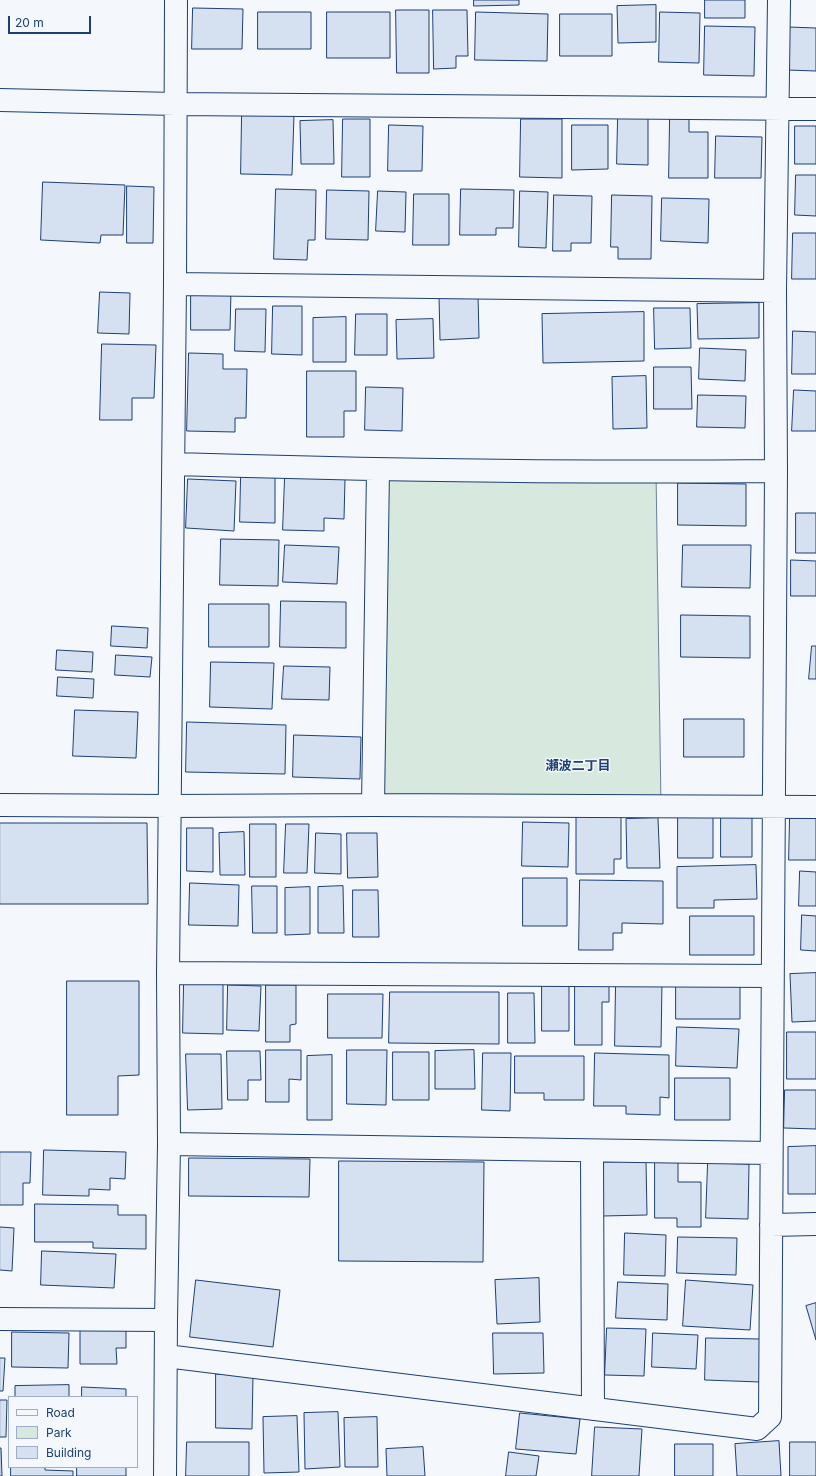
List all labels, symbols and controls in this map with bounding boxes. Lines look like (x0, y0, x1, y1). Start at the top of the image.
scale bar (10, 8, 93, 34)
text: 20 m (15, 15, 44, 30)
district label: 瀬波二丁目 (546, 758, 610, 774)
legend (8, 1396, 138, 1468)
text: Road (46, 1405, 75, 1420)
text: Park (46, 1425, 72, 1440)
text: Building (46, 1445, 91, 1460)

